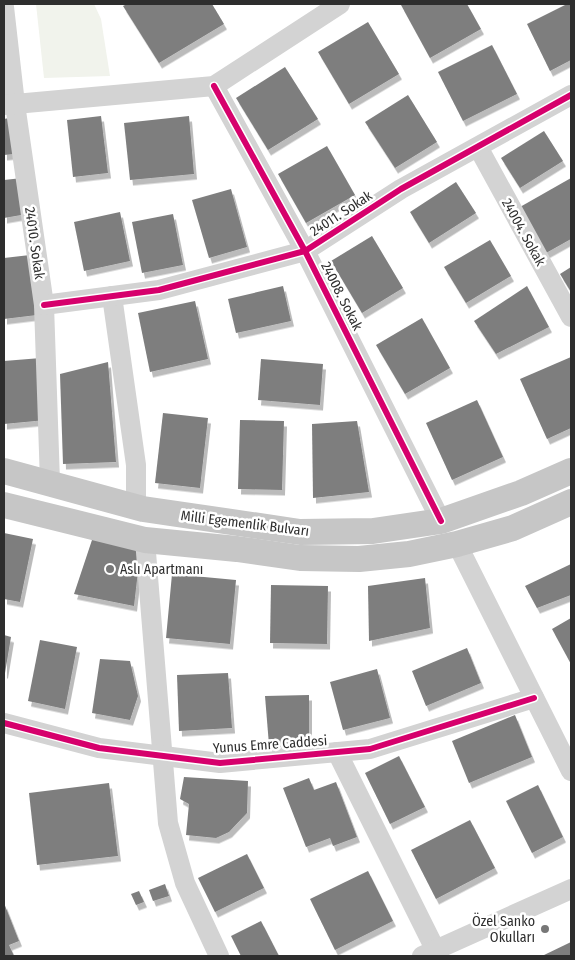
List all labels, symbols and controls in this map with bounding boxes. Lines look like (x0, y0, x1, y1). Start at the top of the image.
street label: 24011. Sokak (307, 187, 376, 240)
street label: 24004. Sokak (498, 196, 549, 269)
street label: 24010. Sokak (21, 206, 48, 281)
street label: 24008. Sokak (317, 259, 366, 334)
street label: Milli Egemenlik Bulvarı (180, 507, 310, 540)
place label: Aslı Apartmanı (120, 561, 203, 578)
marker: Aslı Apartmanı (104, 563, 116, 575)
street label: Yunus Emre Caddesi (212, 732, 328, 757)
place label: Özel Sanko Okulları (472, 912, 535, 946)
marker: Özel Sanko Okulları (539, 923, 551, 935)

